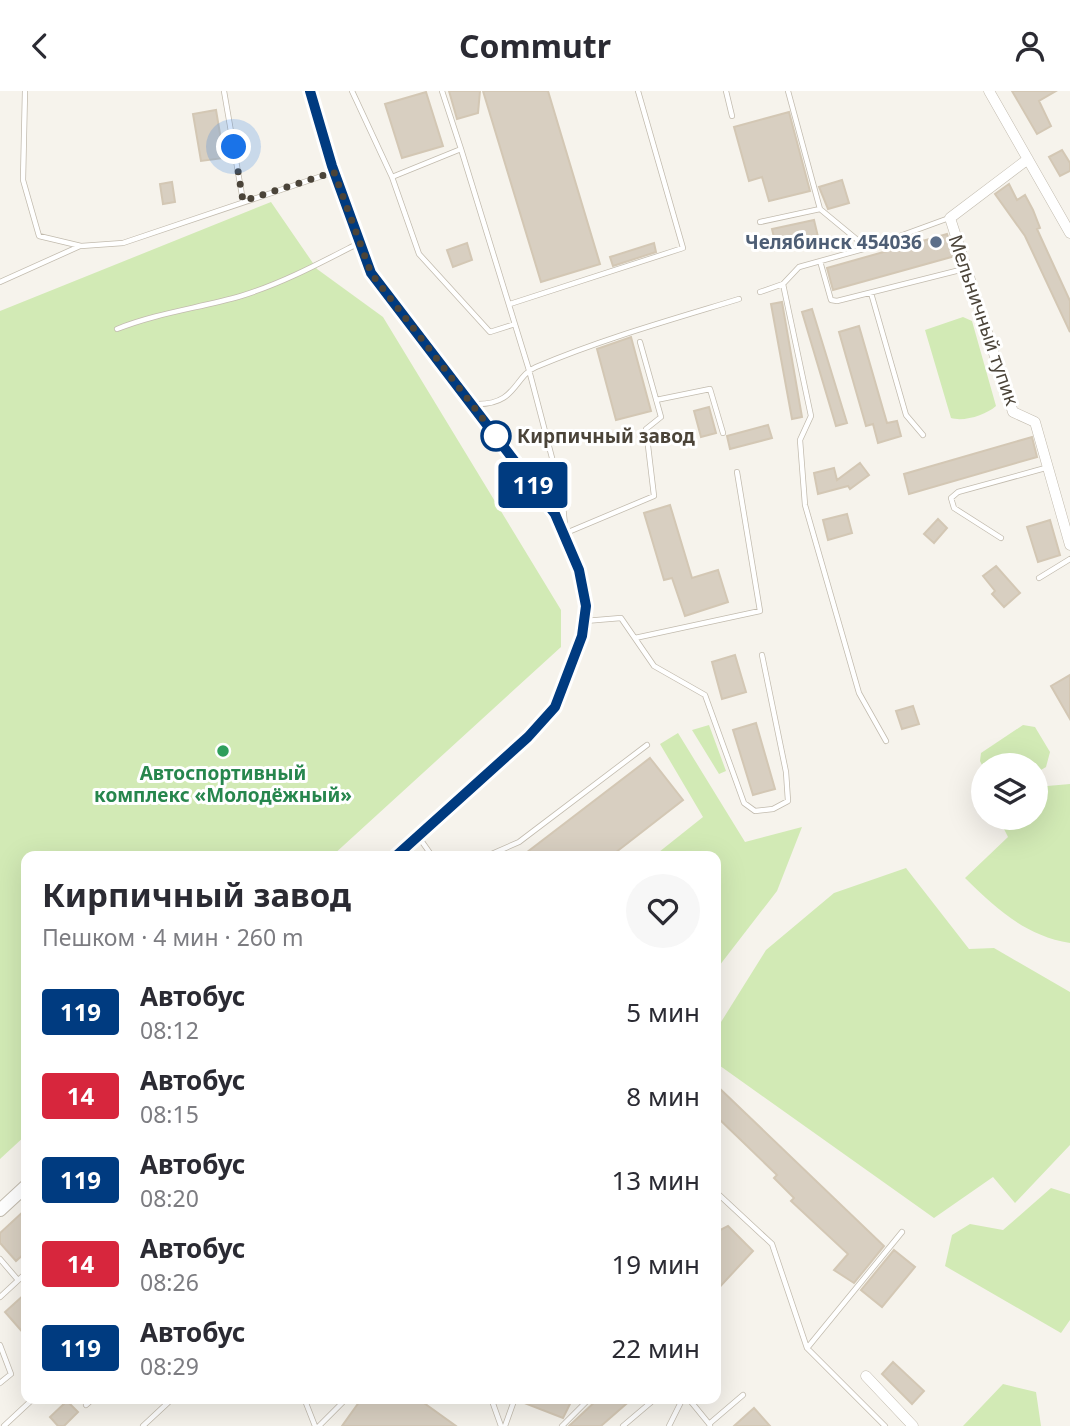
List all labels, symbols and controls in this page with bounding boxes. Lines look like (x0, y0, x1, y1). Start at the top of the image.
text: Commutr (459, 24, 611, 67)
icon: back (21, 27, 59, 65)
icon: person (1011, 27, 1049, 65)
your location (216, 129, 251, 164)
place label: Челябинск 454036 (745, 229, 922, 255)
street label: Мельничный тупик (943, 231, 1025, 409)
marker: Челябинск 454036 (928, 234, 944, 250)
marker: Кирпичный завод (481, 421, 511, 451)
place label: Кирпичный завод (517, 423, 695, 449)
line badge: 119 (493, 462, 573, 508)
text: 119 (512, 468, 554, 501)
marker: Автоспортивный комплекс «Молодёжный» (215, 743, 231, 759)
map controls (971, 753, 1048, 830)
button: layers (971, 753, 1048, 830)
place label: Автоспортивный комплекс «Молодёжный» (94, 760, 352, 808)
text: Кирпичный завод (42, 872, 351, 917)
button: heart (626, 874, 700, 948)
text: Пешком · 4 мин · 260 m (42, 921, 304, 953)
text: Автобус (140, 978, 245, 1014)
text: 5 мин (626, 994, 700, 1030)
text: 119 (60, 995, 101, 1028)
text: 08:12 (140, 1014, 199, 1046)
text: Автобус (140, 1062, 245, 1098)
text: 8 мин (626, 1078, 700, 1114)
text: 14 (67, 1079, 94, 1112)
text: 08:15 (140, 1098, 199, 1130)
text: Автобус (140, 1146, 245, 1182)
text: 13 мин (611, 1162, 700, 1198)
text: 119 (60, 1163, 101, 1196)
text: 08:20 (140, 1182, 199, 1214)
text: Автобус (140, 1230, 245, 1266)
text: 19 мин (611, 1246, 700, 1282)
text: 14 (67, 1247, 94, 1280)
text: 08:26 (140, 1266, 199, 1298)
text: Автобус (140, 1314, 245, 1350)
text: 22 мин (611, 1330, 700, 1366)
text: 119 (60, 1331, 101, 1364)
text: 08:29 (140, 1350, 199, 1382)

